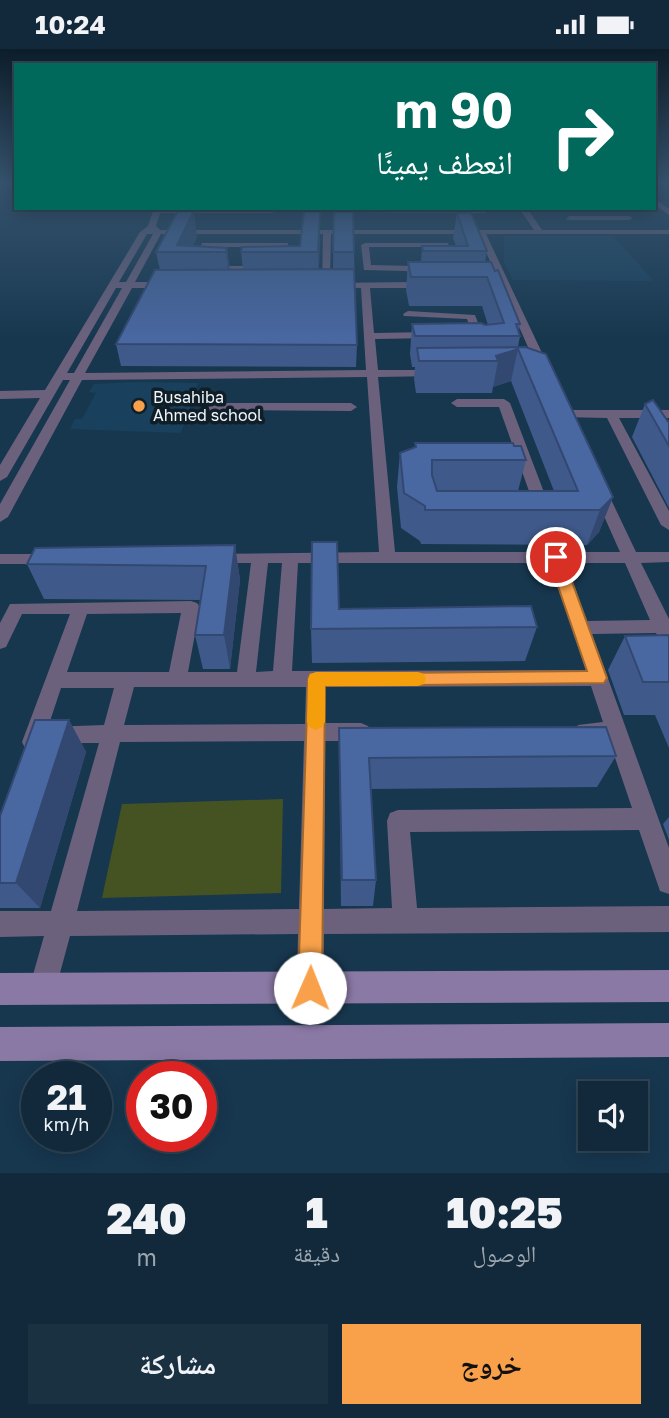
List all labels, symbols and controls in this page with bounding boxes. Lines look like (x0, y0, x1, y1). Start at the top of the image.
text: 10:24 (35, 9, 106, 40)
text: 90 m (395, 80, 513, 139)
icon: right (537, 91, 628, 182)
text: انعطف يمينًا (376, 143, 513, 181)
place label: Busahiba Ahmed school (153, 387, 262, 425)
marker: Busahiba Ahmed school (131, 398, 147, 414)
pin (526, 527, 586, 587)
icon: arrive (537, 538, 575, 576)
position arrow (273, 951, 347, 1025)
speed limit sign: 30 (126, 1061, 217, 1152)
text: 21 (47, 1076, 86, 1118)
map controls (578, 1081, 648, 1151)
button: sound (578, 1081, 648, 1151)
text: km/h (44, 1113, 89, 1135)
text: 1 (306, 1187, 328, 1237)
text: 10:25 (446, 1187, 563, 1237)
text: 240 (106, 1193, 187, 1243)
text: دقيقة (293, 1239, 340, 1267)
text: الوصول (473, 1239, 536, 1267)
text: m (136, 1243, 157, 1271)
button: مشاركة (28, 1324, 328, 1404)
button: خروج (342, 1324, 641, 1404)

